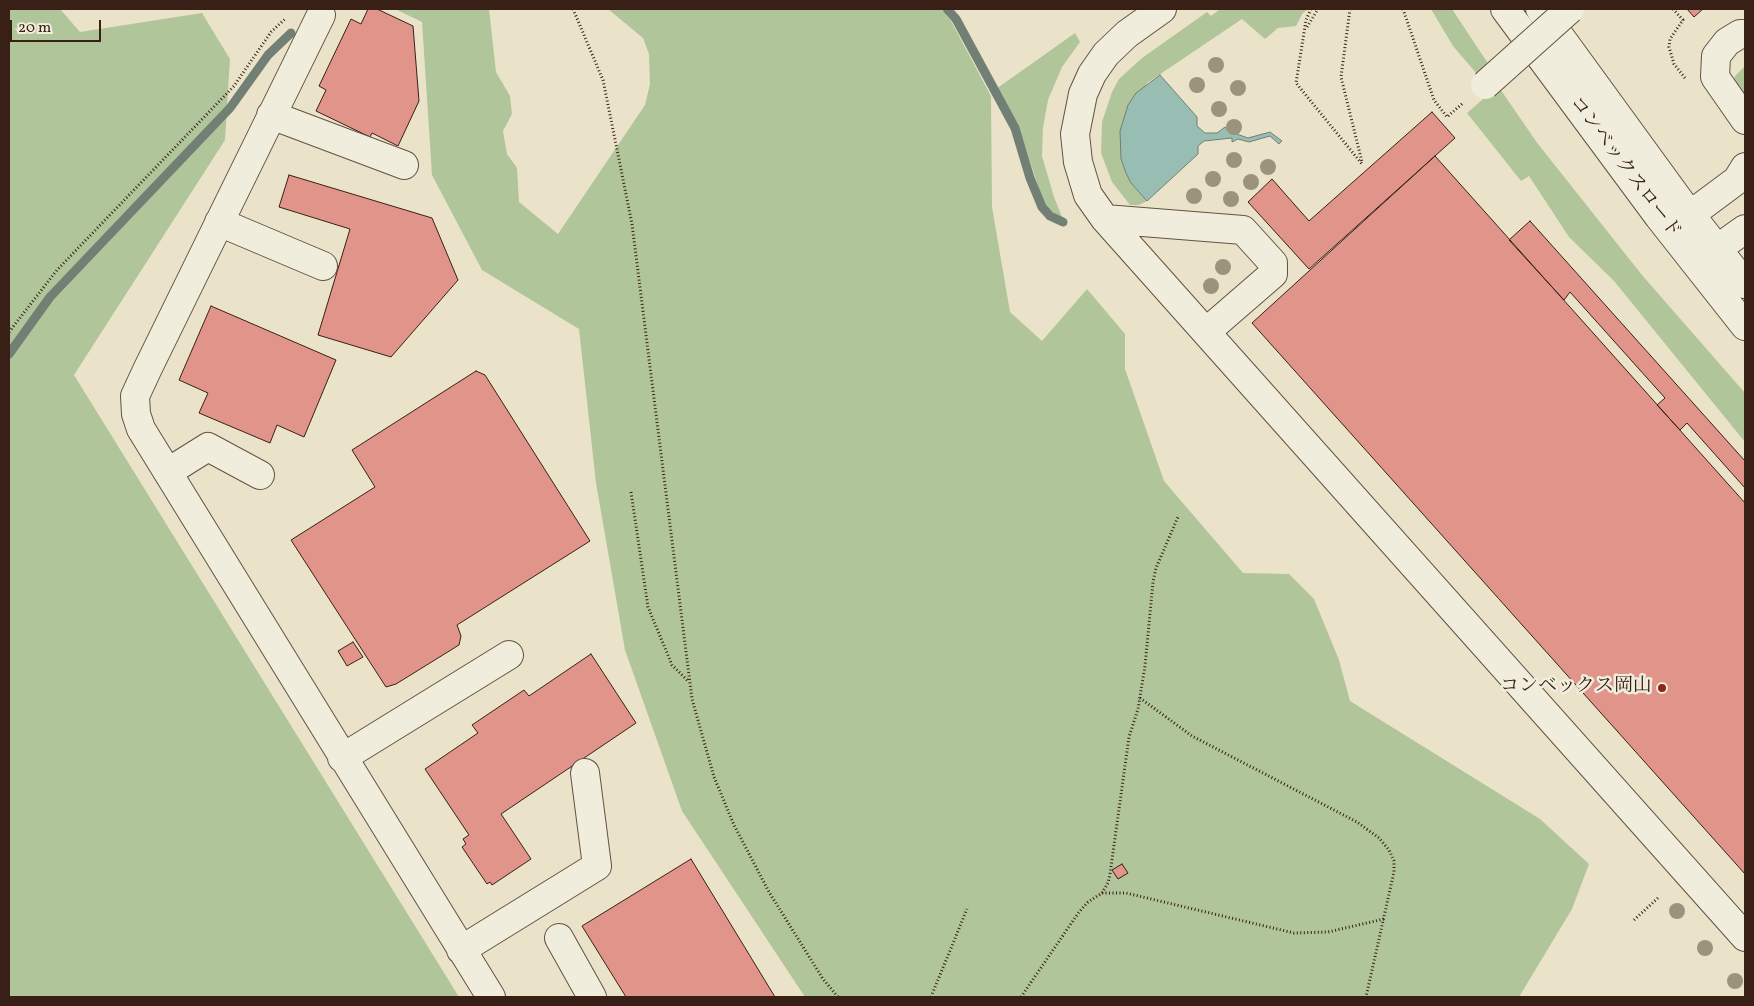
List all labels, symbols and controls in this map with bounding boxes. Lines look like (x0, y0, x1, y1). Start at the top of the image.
scale bar (12, 10, 104, 42)
text: 20 m (18, 18, 51, 39)
street label: コンベックスロード (1563, 93, 1685, 243)
place label: コンベックス岡山 (1500, 677, 1652, 699)
marker: コンベックス岡山 (1656, 682, 1668, 694)

